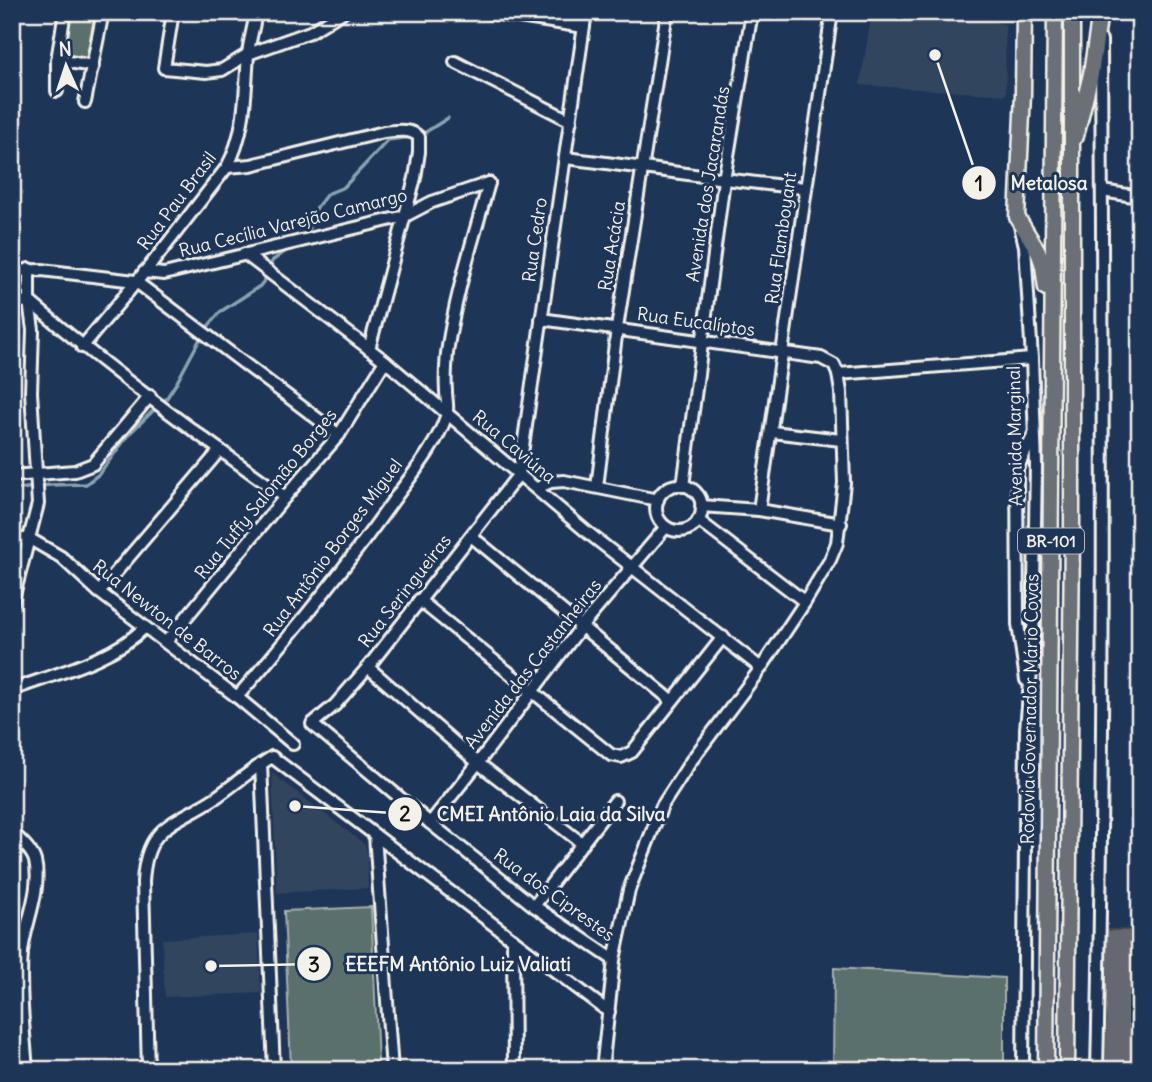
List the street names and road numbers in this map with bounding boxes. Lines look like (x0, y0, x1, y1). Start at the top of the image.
street label: Avenida dos Jacarandás (681, 84, 734, 284)
street label: Rua Pau Brasil (132, 147, 221, 254)
street label: Rua Flamboyant (760, 170, 801, 306)
street label: Rua Cecília Varejão Camargo (176, 183, 409, 262)
street label: Rua Cedro (517, 196, 552, 284)
street label: Rua Acácia (593, 199, 630, 292)
street label: Rua Eucalíptos (636, 302, 757, 341)
street label: Avenida Marginal (1002, 366, 1027, 506)
street label: Rua Tuffy Salomão Borges (190, 404, 342, 584)
street label: Rua Caviúna (468, 405, 561, 488)
street label: Rua Antônio Borges Miguel (258, 454, 407, 641)
road number: BR-101 (1018, 528, 1084, 554)
street label: Rua Seringueiras (353, 529, 456, 652)
street label: Rua Newton de Barros (88, 554, 246, 685)
street label: Rodovia Governador Mário Covas (1016, 573, 1043, 845)
street label: Avenida das Castanheiras (459, 574, 606, 753)
street label: Rua dos Ciprestes (489, 843, 619, 946)

